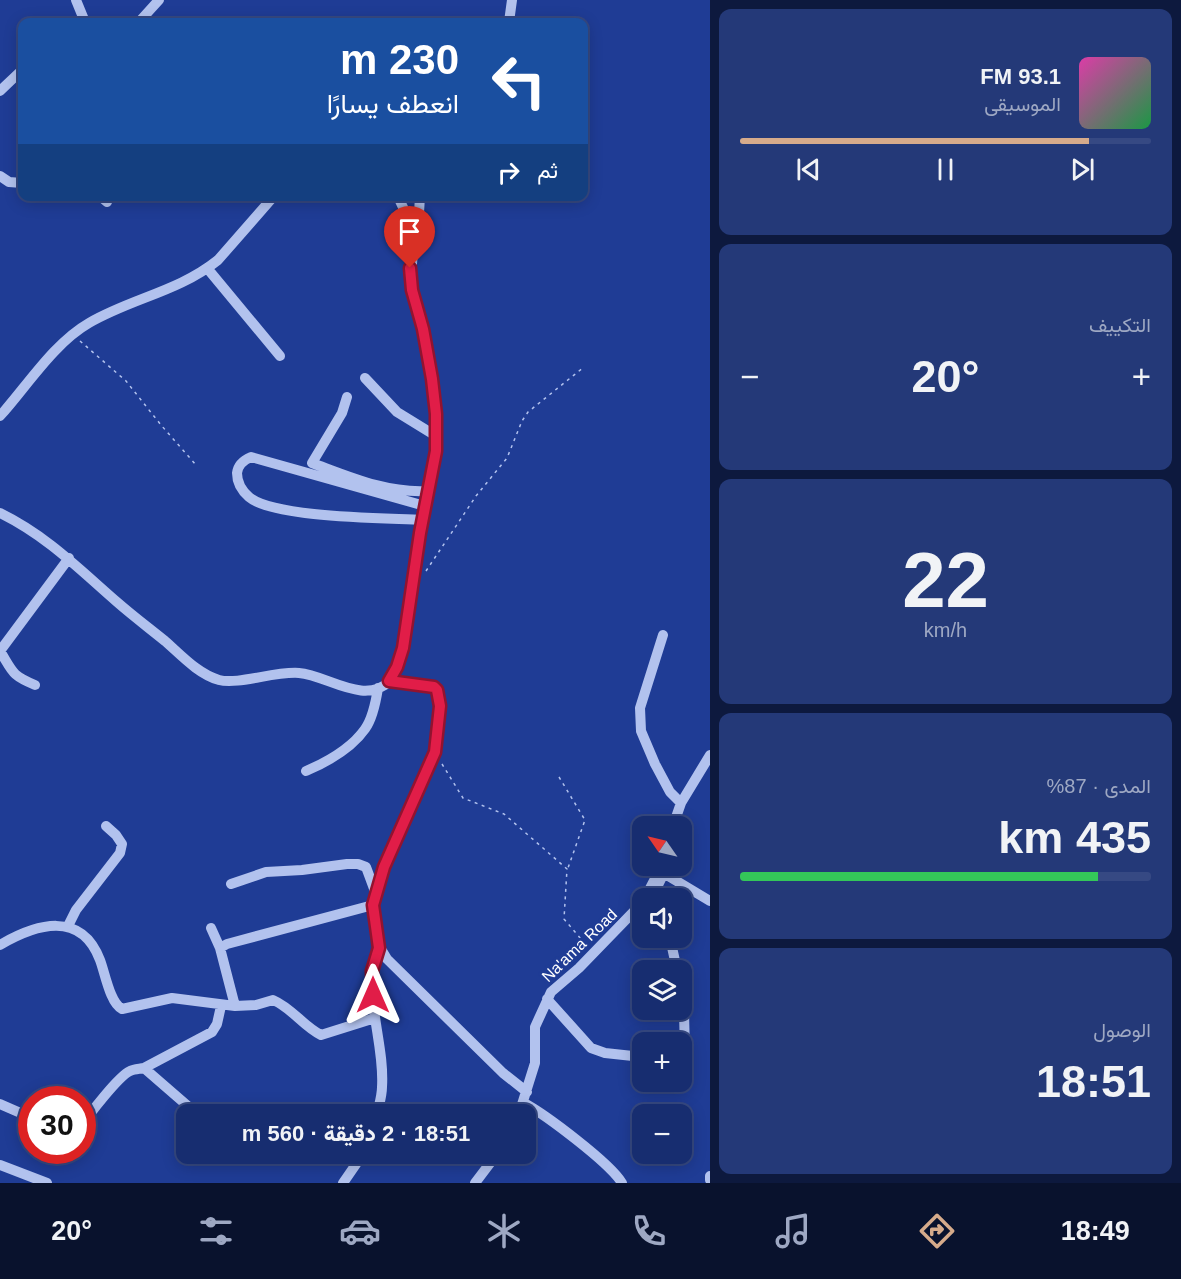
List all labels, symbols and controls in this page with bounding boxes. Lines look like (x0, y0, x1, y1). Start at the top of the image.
text: 230 m (340, 36, 459, 83)
icon: left (480, 42, 558, 120)
text: 93.1 FM (980, 64, 1061, 89)
text: انعطف يسارًا (327, 89, 459, 119)
text: الموسيقى (984, 93, 1061, 115)
icon: previous (792, 153, 825, 186)
icon: pause (929, 153, 962, 186)
icon: next (1066, 153, 1099, 186)
icon: right (492, 156, 525, 189)
text: ثم (537, 158, 558, 183)
pin (384, 206, 435, 268)
icon: arrive (393, 215, 426, 248)
text: التكييف (1089, 314, 1151, 336)
text: 20° (911, 351, 980, 402)
text: − (740, 358, 759, 395)
text: + (1132, 358, 1151, 395)
text: 22 (902, 536, 989, 624)
text: km/h (924, 619, 967, 641)
text: المدى · 87% (1047, 775, 1151, 797)
text: 435 km (998, 812, 1151, 863)
north arrow (632, 816, 692, 876)
map controls (632, 816, 692, 1164)
button: sound (632, 888, 692, 948)
street label: Na'ama Road (538, 905, 620, 985)
button: layers (632, 960, 692, 1020)
position arrow (341, 963, 405, 1027)
text: الوصول (1093, 1019, 1151, 1041)
button: + (632, 1032, 692, 1092)
text: 18:51 (1036, 1056, 1151, 1107)
speed limit sign: 30 (18, 1086, 96, 1164)
button: − (632, 1104, 692, 1164)
text: 18:51 · 2 دقيقة · 560 m (242, 1121, 470, 1146)
icon: filters (195, 1210, 237, 1252)
icon: car (339, 1210, 381, 1252)
icon: climate (483, 1210, 525, 1252)
icon: phone (628, 1210, 670, 1252)
icon: music (772, 1210, 814, 1252)
icon: directions (916, 1210, 958, 1252)
text: 20° (51, 1216, 92, 1246)
text: 18:49 (1061, 1216, 1130, 1246)

